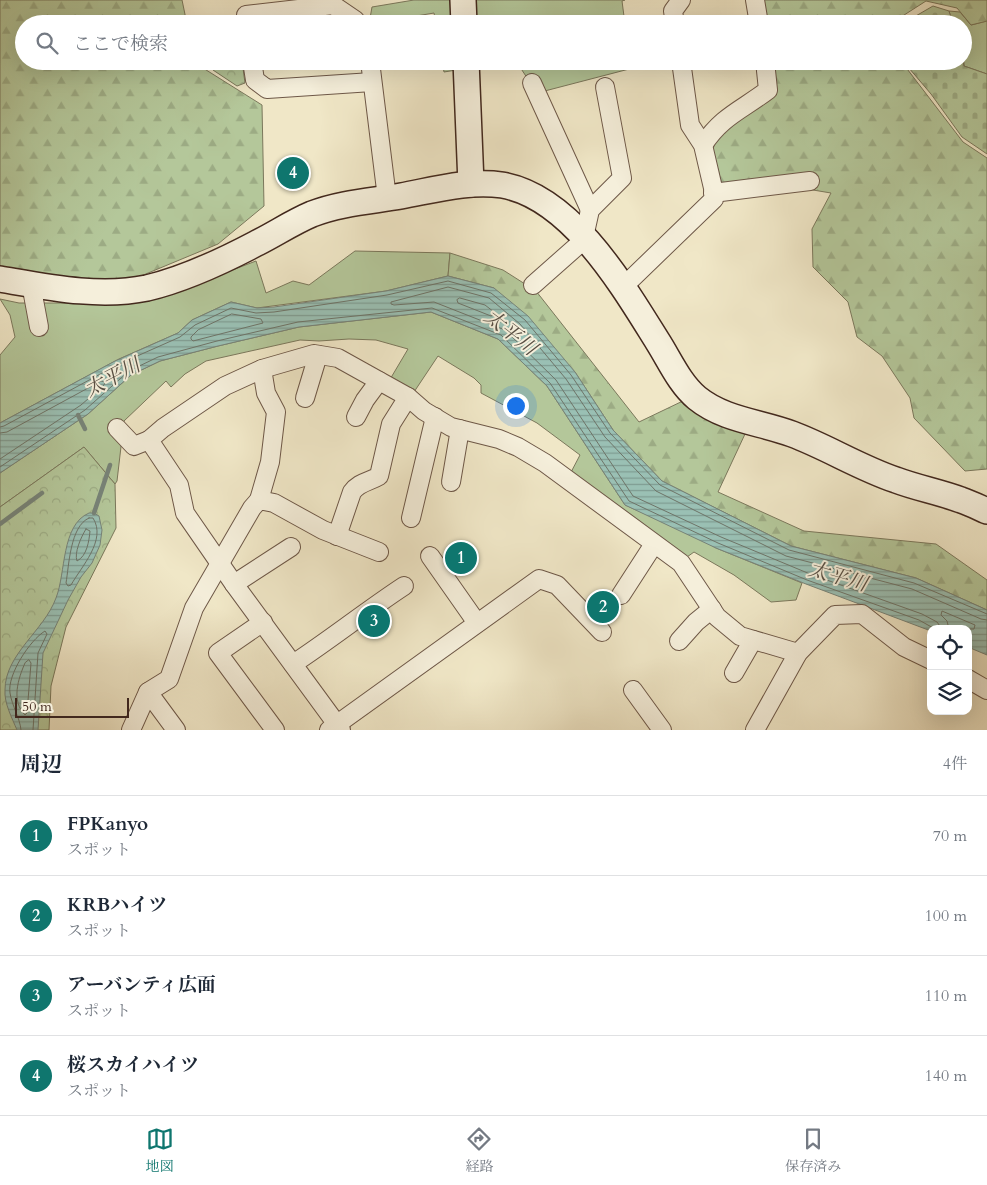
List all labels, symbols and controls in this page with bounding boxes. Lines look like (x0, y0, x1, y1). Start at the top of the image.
search box (15, 15, 972, 70)
icon: search (33, 29, 61, 57)
text: ここで検索 (73, 31, 168, 57)
pin: 4 (277, 154, 309, 192)
water label: 太平川 (479, 303, 544, 363)
water label: 太平川 (79, 350, 147, 403)
your location (503, 393, 529, 419)
pin: 1 (445, 539, 477, 577)
water label: 太平川 (805, 555, 872, 598)
pin: 2 (587, 588, 619, 626)
pin: 3 (358, 602, 390, 640)
map controls (927, 625, 972, 715)
button: locate (927, 625, 972, 670)
button: layers (927, 670, 972, 715)
scale bar (15, 695, 129, 718)
text: 50 m (22, 697, 52, 716)
text: 周辺 (20, 750, 62, 779)
text: 4件 (943, 753, 967, 775)
text: FPKanyo (67, 811, 148, 837)
text: 1 (32, 825, 40, 847)
text: 70 m (933, 825, 967, 847)
text: スポット (67, 839, 131, 861)
text: KRBハイツ (67, 892, 167, 918)
text: 2 (32, 905, 40, 927)
text: 100 m (925, 905, 967, 927)
text: スポット (67, 920, 131, 942)
text: アーバンティ広面 (67, 972, 216, 998)
text: 3 (32, 985, 40, 1007)
text: 110 m (925, 985, 967, 1007)
text: スポット (67, 1000, 131, 1022)
text: 桜スカイハイツ (67, 1052, 199, 1078)
text: 4 (32, 1065, 40, 1087)
text: 140 m (925, 1065, 967, 1087)
text: スポット (67, 1080, 131, 1102)
tab: 地図 (146, 1125, 174, 1176)
tab: 経路 (465, 1125, 493, 1176)
tab: 保存済み (785, 1125, 841, 1176)

